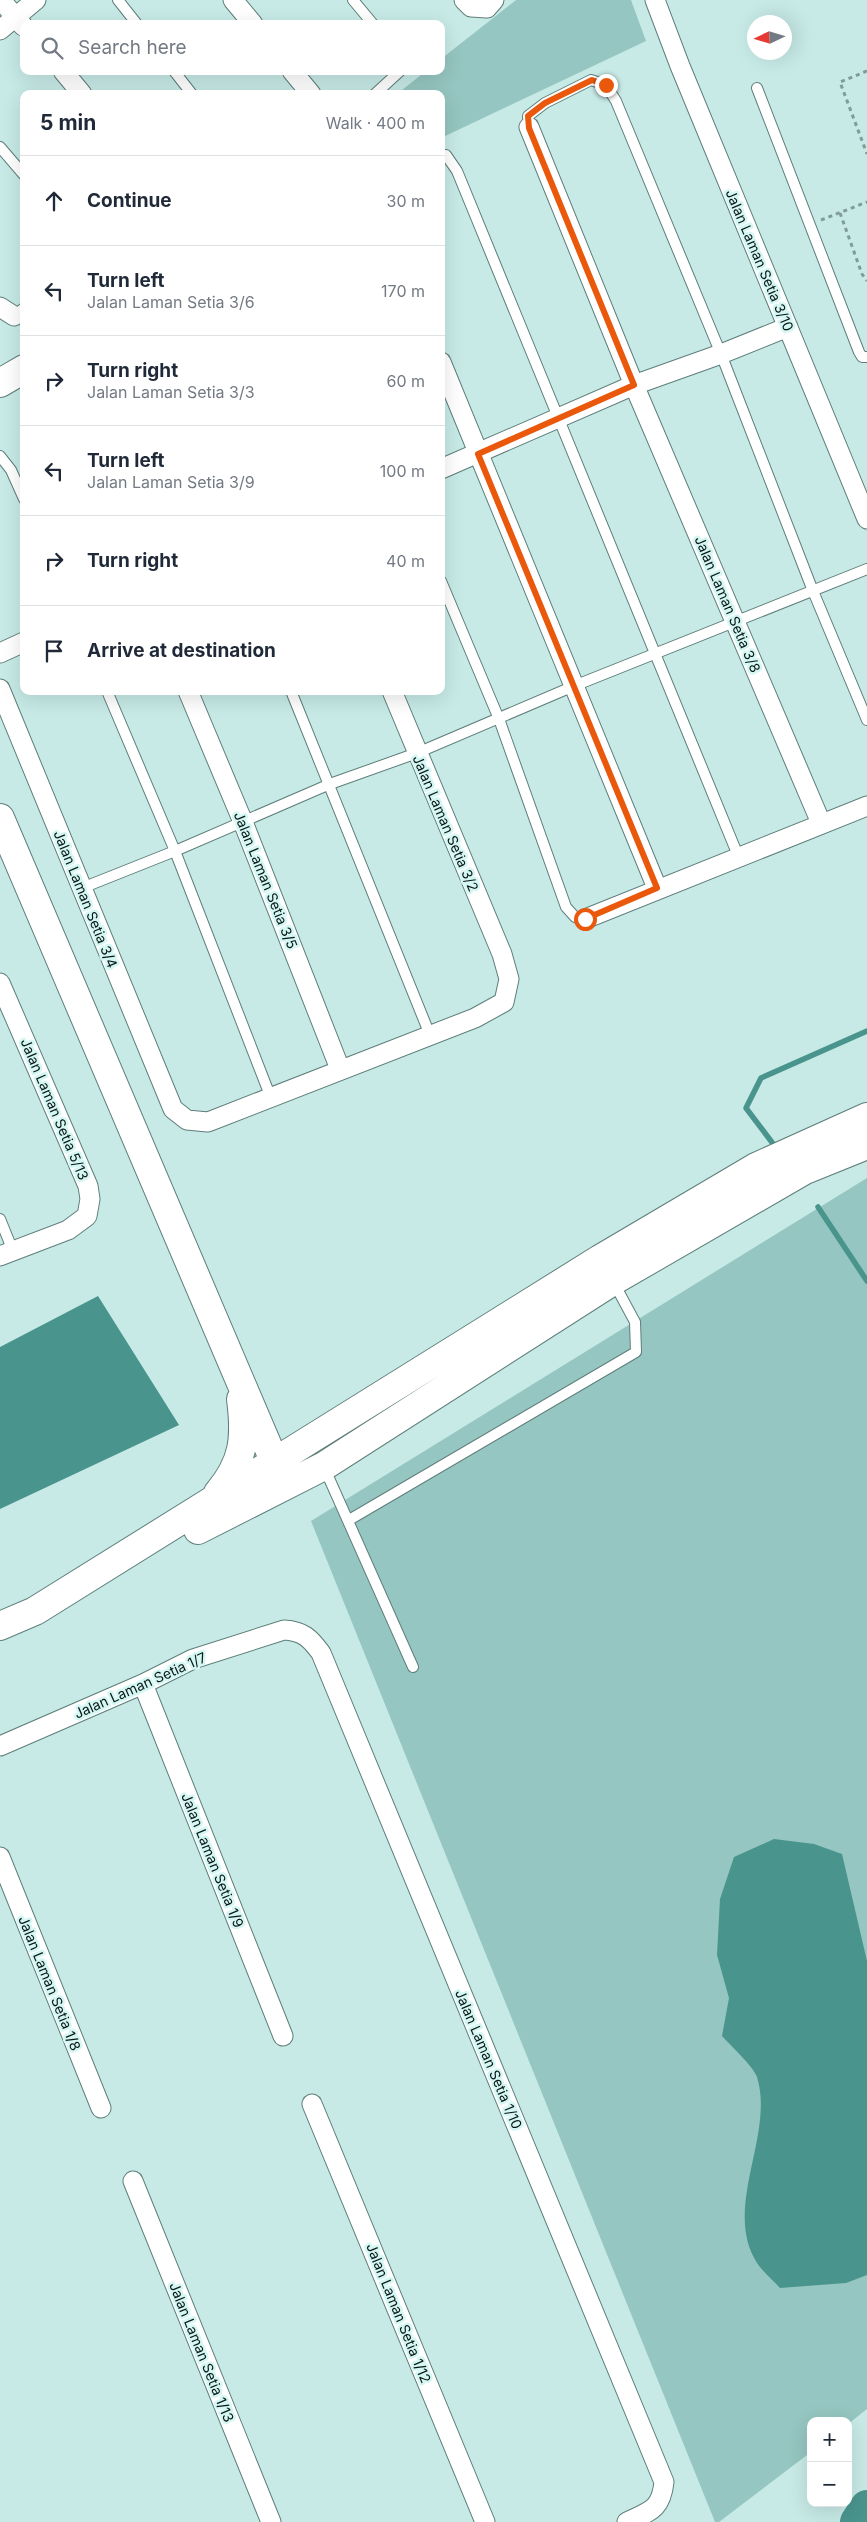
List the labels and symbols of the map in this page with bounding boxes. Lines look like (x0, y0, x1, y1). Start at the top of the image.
north arrow (747, 15, 792, 60)
route end (595, 74, 618, 97)
street label: Jalan Laman Setia 3/10 (722, 186, 798, 334)
street label: Jalan Laman Setia 3/8 (692, 533, 764, 675)
street label: Jalan Laman Setia 3/2 (410, 752, 482, 894)
street label: Jalan Laman Setia 3/5 (231, 809, 301, 951)
street label: Jalan Laman Setia 3/4 (51, 828, 121, 970)
route start (574, 908, 597, 931)
street label: Jalan Laman Setia 5/13 (17, 1036, 93, 1182)
street label: Jalan Laman Setia 1/7 (71, 1648, 209, 1722)
street label: Jalan Laman Setia 1/9 (178, 1790, 248, 1930)
street label: Jalan Laman Setia 1/8 (15, 1913, 85, 2053)
street label: Jalan Laman Setia 1/10 (452, 1987, 526, 2131)
street label: Jalan Laman Setia 1/12 (363, 2241, 435, 2385)
street label: Jalan Laman Setia 1/13 (166, 2280, 238, 2424)

